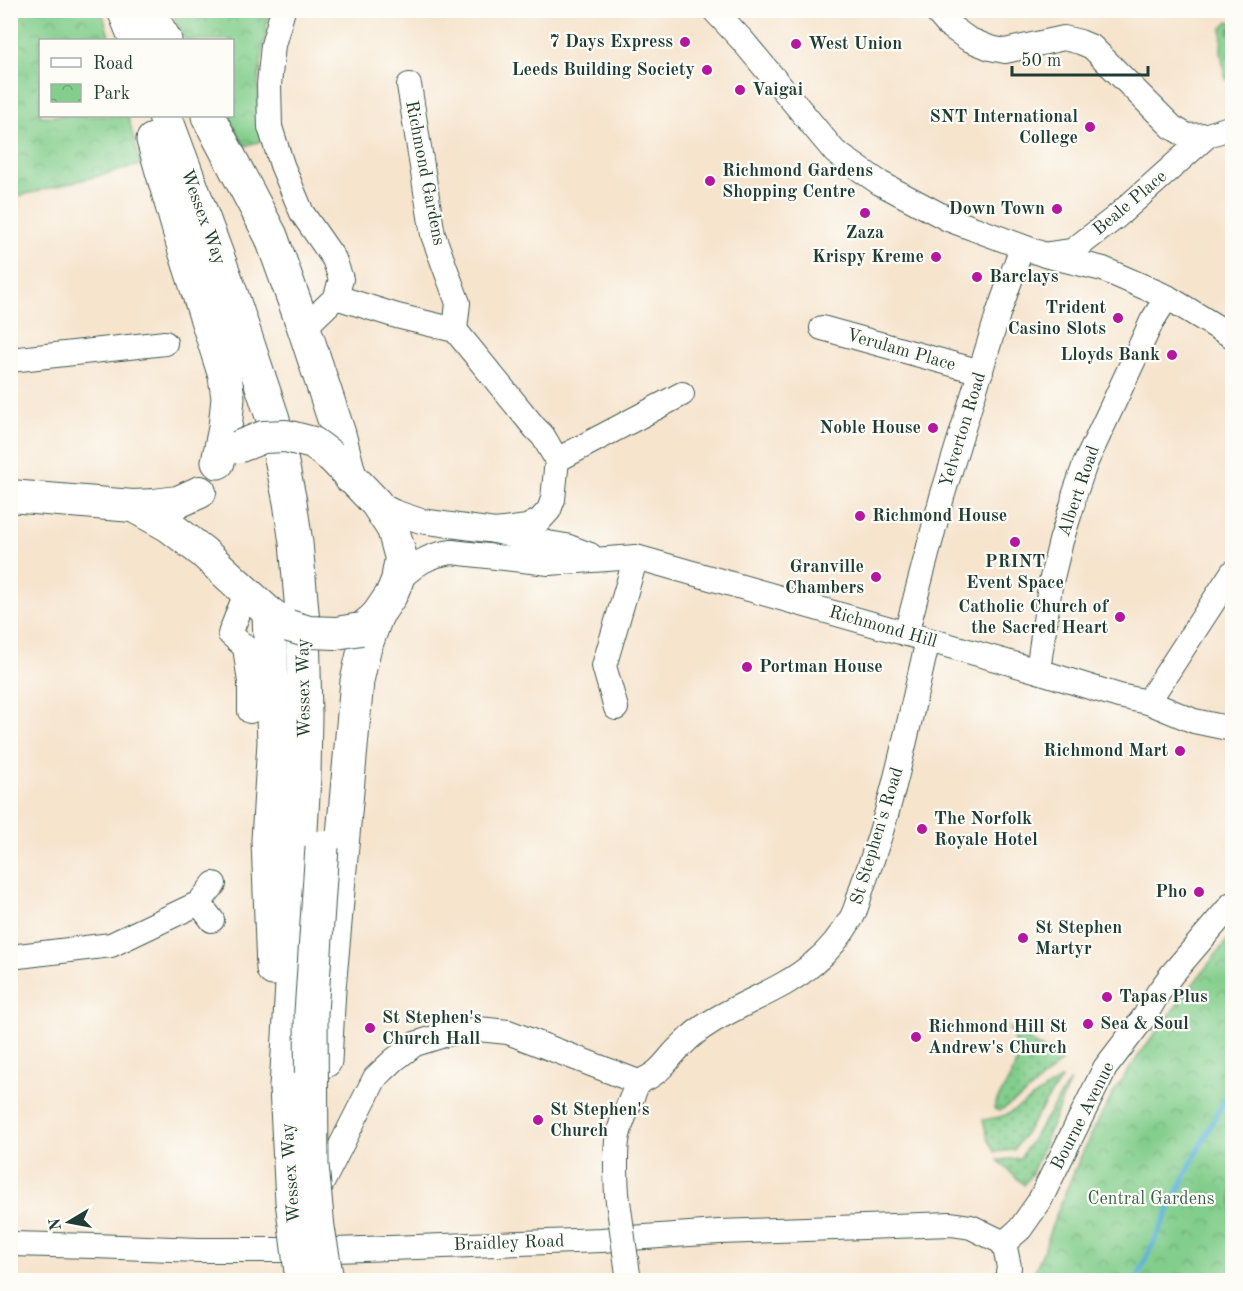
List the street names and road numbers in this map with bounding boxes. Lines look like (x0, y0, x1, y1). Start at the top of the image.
street label: Richmond Gardens (402, 99, 448, 247)
street label: Wessex Way (177, 167, 229, 267)
street label: Beale Place (1090, 167, 1170, 239)
street label: Verulam Place (844, 326, 958, 374)
street label: Yelverton Road (937, 370, 989, 490)
street label: Albert Road (1055, 443, 1103, 539)
street label: Richmond Hill (827, 603, 939, 651)
street label: Wessex Way (294, 637, 314, 738)
street label: St Stephen's Road (848, 765, 906, 907)
street label: Bourne Avenue (1048, 1059, 1118, 1173)
street label: Wessex Way (279, 1122, 303, 1224)
street label: Braidley Road (453, 1232, 565, 1254)

